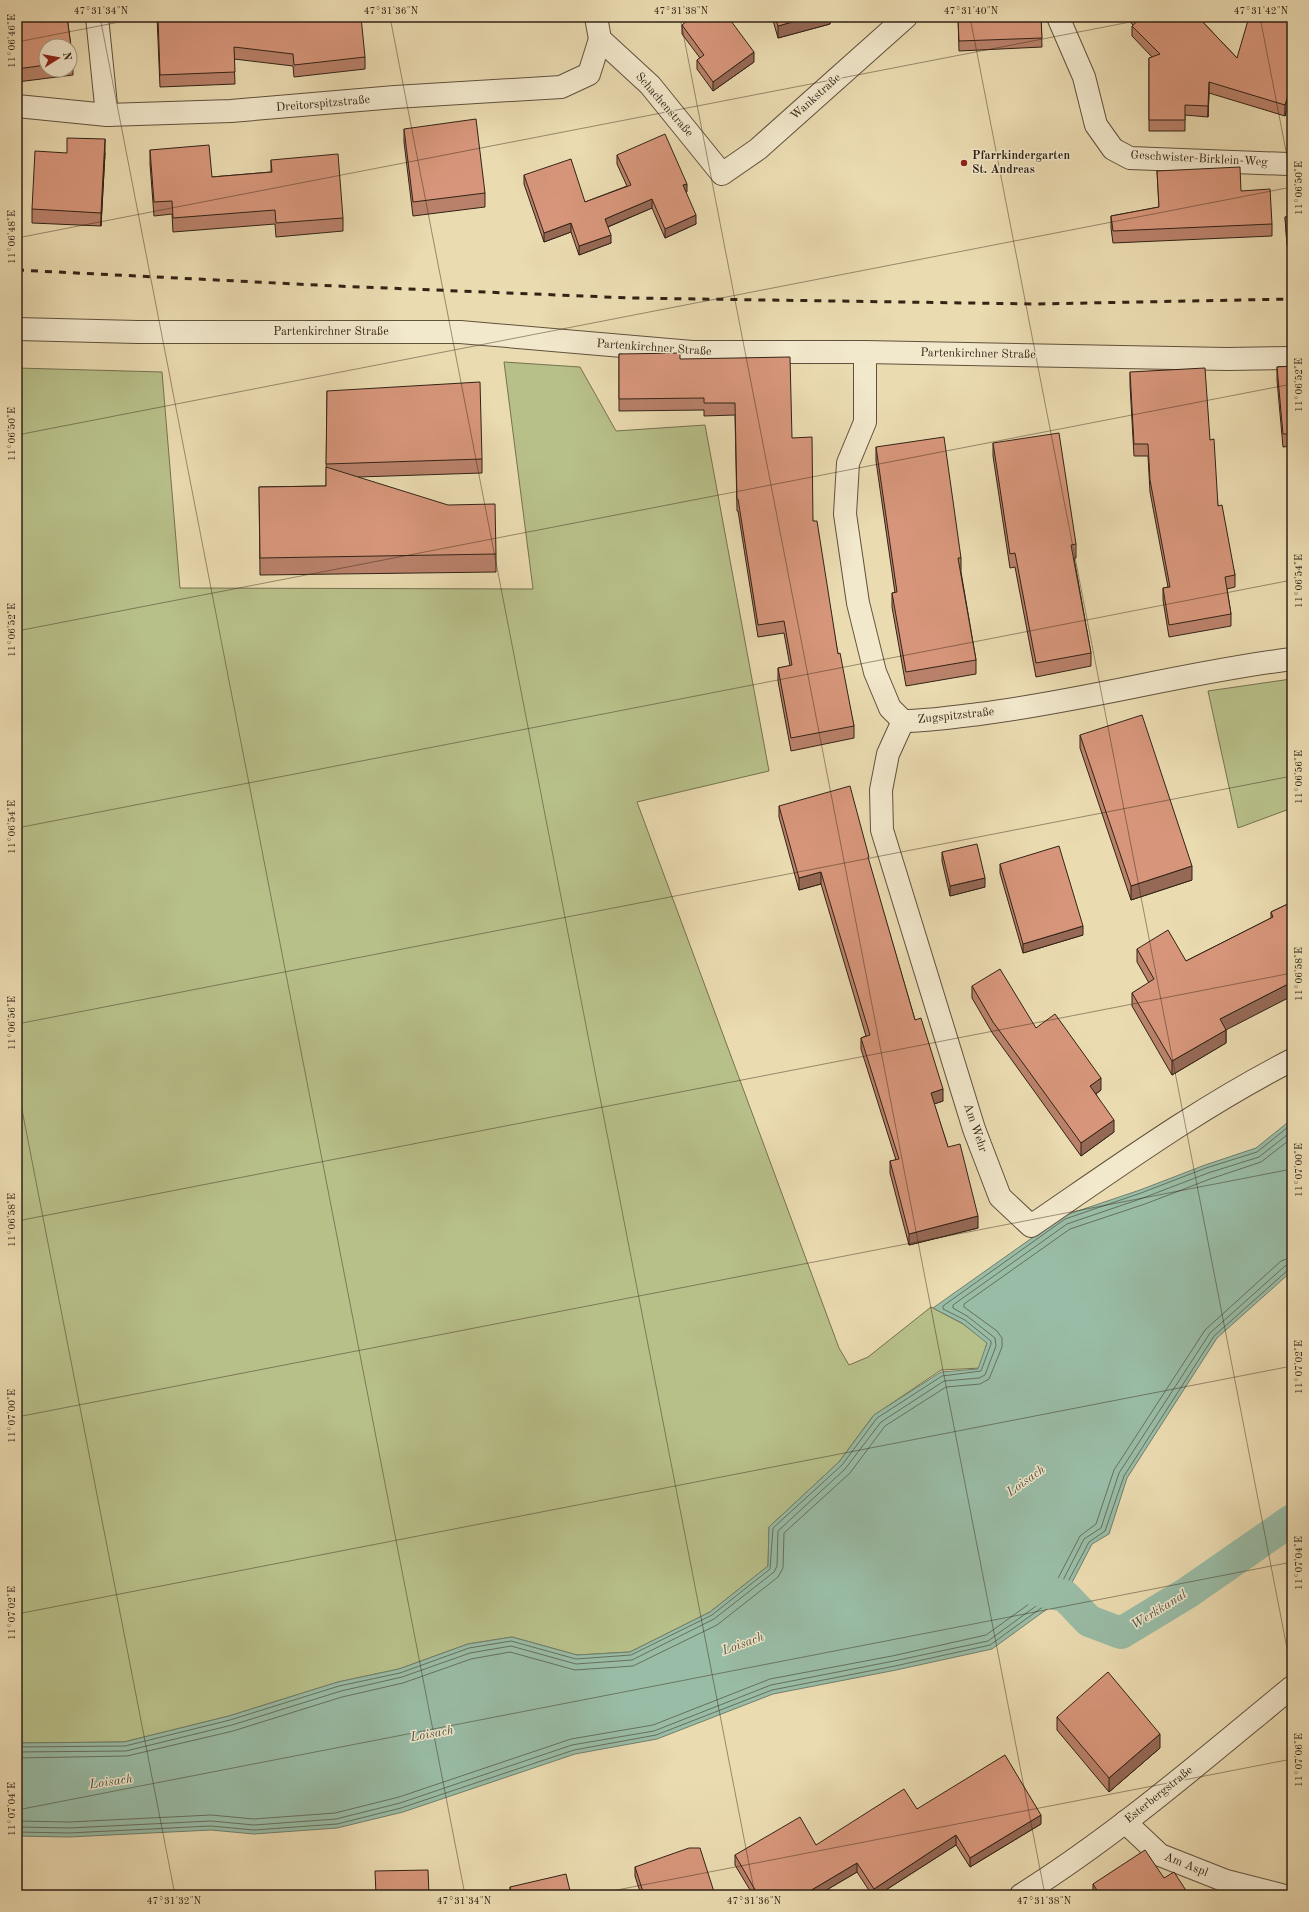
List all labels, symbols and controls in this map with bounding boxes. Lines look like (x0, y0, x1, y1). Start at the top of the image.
text: 47°31'34"N (74, 6, 129, 16)
text: 47°31'36"N (364, 6, 419, 16)
text: 47°31'38"N (654, 6, 709, 16)
text: 47°31'40"N (944, 6, 999, 16)
text: 47°31'42"N (1234, 6, 1289, 16)
text: 11°06'46"E (7, 14, 17, 68)
north arrow (38, 38, 78, 78)
text: N (60, 51, 73, 62)
street label: Schachenstraße (633, 71, 695, 140)
street label: Wankstraße (789, 71, 844, 122)
street label: Dreitorspitzstraße (275, 94, 371, 114)
street label: Geschwister-Birklein-Weg (1130, 149, 1268, 169)
place label: Pfarrkindergarten St. Andreas (972, 150, 1070, 176)
marker: Pfarrkindergarten St. Andreas (959, 158, 969, 168)
text: 11°06'50"E (1294, 161, 1304, 215)
text: 11°06'48"E (7, 210, 17, 264)
street label: Partenkirchner Straße (273, 326, 389, 338)
street label: Partenkirchner Straße (596, 338, 712, 358)
street label: Partenkirchner Straße (920, 347, 1036, 361)
text: 11°06'52"E (1294, 358, 1304, 412)
text: 11°06'50"E (7, 407, 17, 461)
text: 11°06'54"E (1294, 554, 1304, 608)
text: 11°06'52"E (7, 603, 17, 657)
street label: Zugspitzstraße (917, 706, 995, 726)
text: 11°06'56"E (1294, 750, 1304, 804)
text: 11°06'54"E (7, 800, 17, 854)
text: 11°06'58"E (1294, 947, 1304, 1001)
text: 11°06'56"E (7, 996, 17, 1050)
street label: Am Wehr (961, 1102, 989, 1154)
text: 11°07'00"E (1294, 1143, 1304, 1197)
text: 11°06'58"E (7, 1193, 17, 1247)
text: 11°07'02"E (1294, 1340, 1304, 1394)
text: 11°07'00"E (7, 1389, 17, 1443)
water label: Loisach (1004, 1463, 1048, 1500)
text: 11°07'04"E (1294, 1536, 1304, 1590)
text: 11°07'02"E (7, 1586, 17, 1640)
water label: Werkkanal (1129, 1588, 1189, 1632)
water label: Loisach (719, 1630, 766, 1658)
water label: Loisach (408, 1724, 455, 1744)
text: 11°07'06"E (1294, 1733, 1304, 1787)
street label: Esterbergstraße (1123, 1764, 1196, 1826)
water label: Loisach (87, 1772, 134, 1792)
text: 11°07'04"E (7, 1782, 17, 1836)
street label: Am Aspl (1162, 1851, 1210, 1879)
text: 47°31'32"N (147, 1896, 202, 1906)
text: 47°31'34"N (437, 1896, 492, 1906)
text: 47°31'36"N (727, 1896, 782, 1906)
text: 47°31'38"N (1017, 1896, 1072, 1906)

